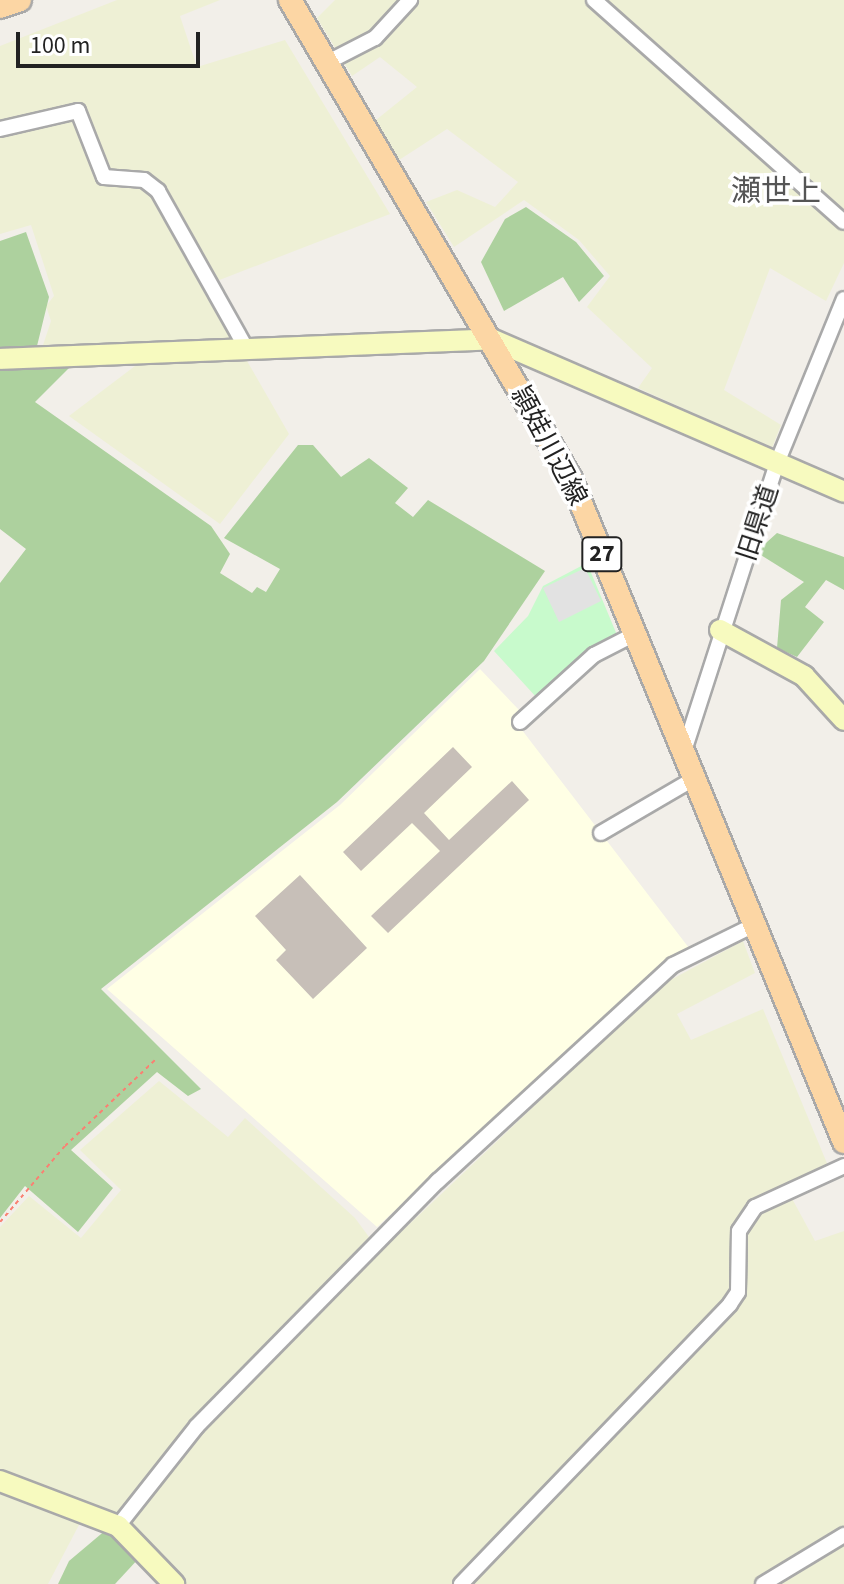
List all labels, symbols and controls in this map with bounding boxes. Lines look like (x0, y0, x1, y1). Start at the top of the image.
scale bar (20, 16, 204, 66)
text: 100 m (30, 28, 90, 63)
district label: 瀬世上 (731, 174, 821, 210)
street label: 頴娃川辺線 (505, 381, 593, 511)
street label: 旧県道 (731, 481, 785, 565)
road number: 27 (580, 534, 624, 574)

